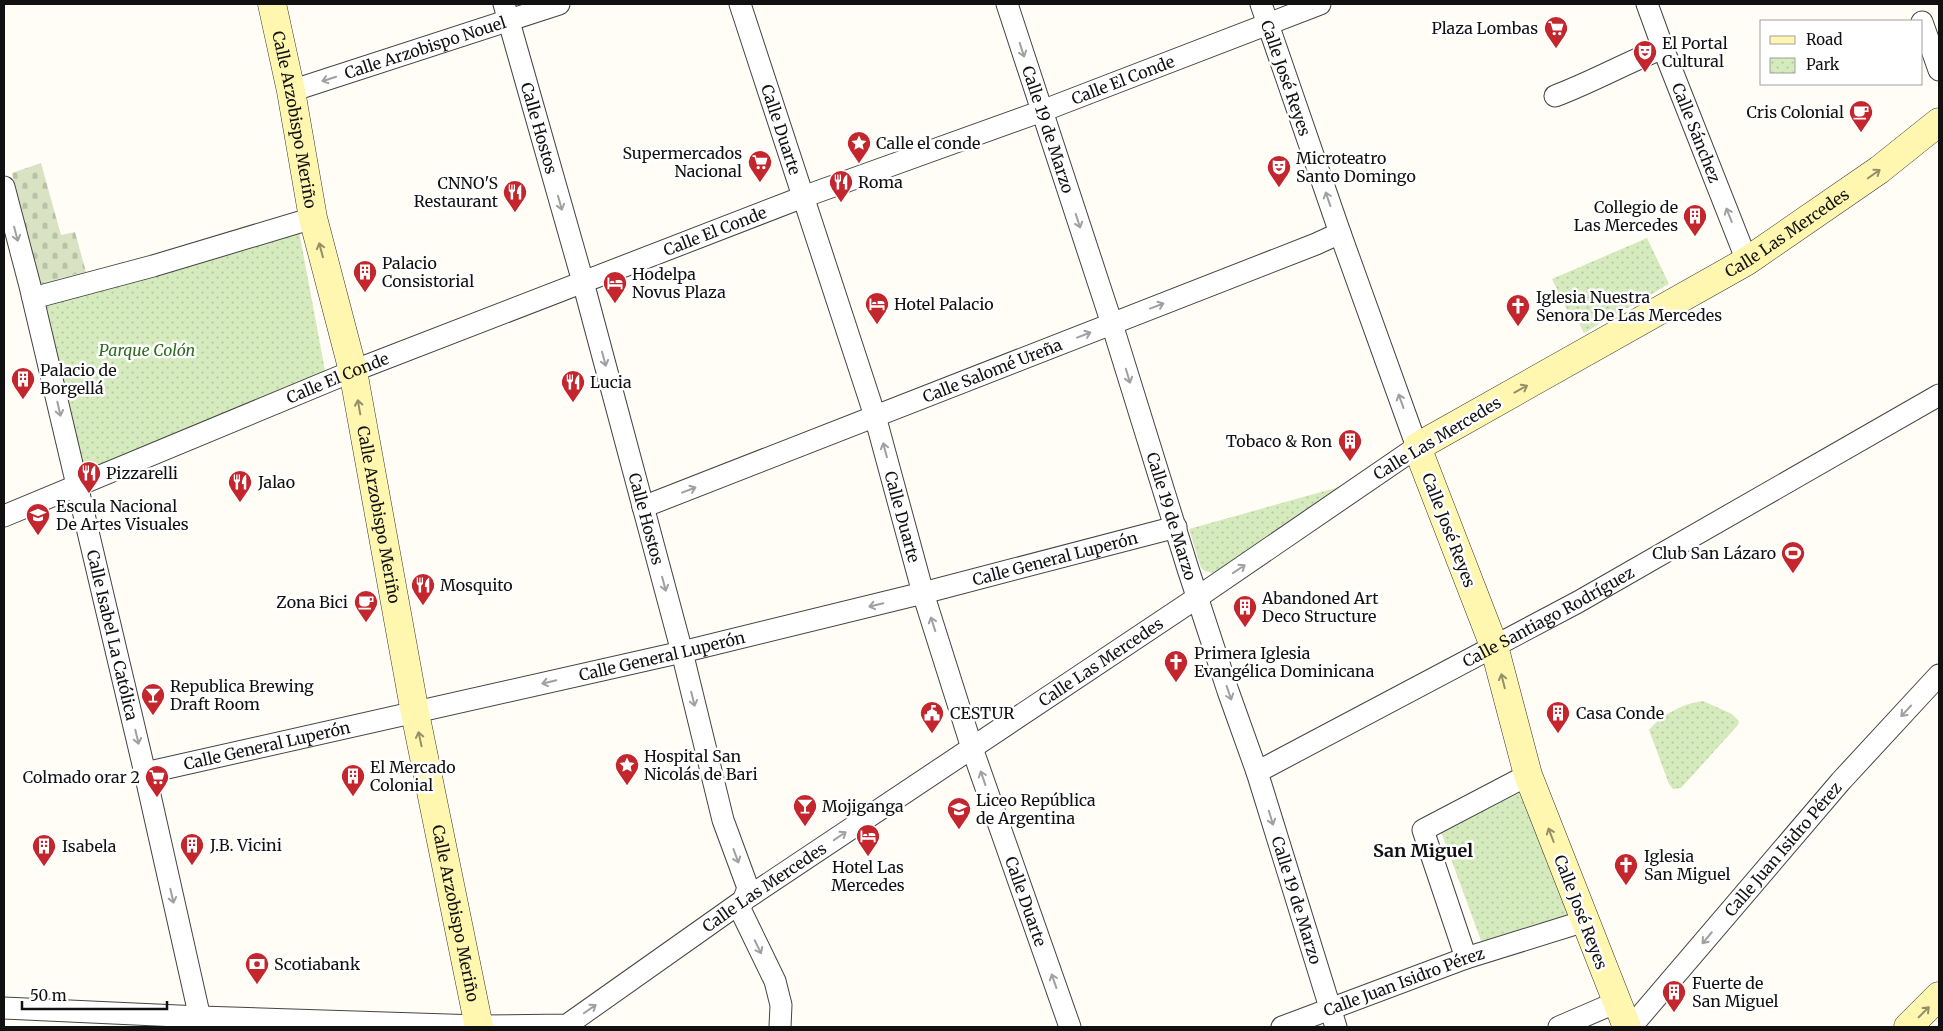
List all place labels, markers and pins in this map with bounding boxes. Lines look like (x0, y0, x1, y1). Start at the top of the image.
supermarket icon: Plaza Lombas (1543, 15, 1569, 49)
place label: Plaza Lombas (1432, 18, 1538, 38)
place label: El Portal Cultural (1662, 33, 1728, 71)
theatre icon: El Portal Cultural (1632, 39, 1658, 73)
cafe icon: Cris Colonial (1848, 99, 1874, 133)
place label: Cris Colonial (1747, 102, 1844, 122)
place icon: Calle el conde (846, 130, 872, 164)
place label: Calle el conde (876, 133, 980, 153)
place label: Supermercados Nacional (622, 143, 742, 181)
place label: Microteatro Santo Domingo (1296, 148, 1416, 186)
supermarket icon: Supermercados Nacional (747, 149, 773, 183)
theatre icon: Microteatro Santo Domingo (1266, 154, 1292, 188)
restaurant icon: Roma (828, 169, 854, 203)
place label: Roma (858, 172, 903, 192)
place label: CNNO'S Restaurant (414, 173, 499, 211)
restaurant icon: CNNO'S Restaurant (502, 179, 528, 213)
place label: Collegio de Las Mercedes (1574, 197, 1678, 235)
building icon: Collegio de Las Mercedes (1682, 203, 1708, 237)
place label: Palacio Consistorial (382, 253, 474, 291)
building icon: Palacio Consistorial (352, 259, 378, 293)
place label: Hodelpa Novus Plaza (632, 264, 726, 302)
hotel icon: Hodelpa Novus Plaza (602, 270, 628, 304)
place label: Iglesia Nuestra Senora De Las Mercedes (1536, 287, 1722, 325)
hotel icon: Hotel Palacio (864, 291, 890, 325)
church icon: Iglesia Nuestra Senora De Las Mercedes (1505, 293, 1531, 327)
place label: Hotel Palacio (894, 294, 994, 314)
place label: Palacio de Borgellá (40, 360, 117, 398)
building icon: Palacio de Borgellá (10, 366, 36, 400)
restaurant icon: Lucia (560, 369, 586, 403)
place label: Lucia (590, 372, 632, 392)
building icon: Tobaco & Ron (1337, 428, 1363, 462)
place label: Tobaco & Ron (1226, 431, 1332, 451)
restaurant icon: Pizzarelli (76, 460, 102, 494)
place label: Pizzarelli (106, 463, 178, 483)
restaurant icon: Jalao (227, 469, 253, 503)
place label: Jalao (257, 472, 295, 492)
place label: Escula Nacional De Artes Visuales (56, 496, 189, 534)
school or university icon: Escula Nacional De Artes Visuales (25, 502, 51, 536)
sports icon: Club San Lázaro (1780, 540, 1806, 574)
place label: Club San Lázaro (1652, 543, 1776, 563)
restaurant icon: Mosquito (410, 572, 436, 606)
place label: Mosquito (440, 575, 513, 595)
place label: Abandoned Art Deco Structure (1261, 588, 1379, 626)
cafe icon: Zona Bici (353, 589, 379, 623)
place label: Zona Bici (276, 592, 348, 612)
building icon: Abandoned Art Deco Structure (1232, 594, 1258, 628)
place label: Primera Iglesia Evangélica Dominicana (1194, 643, 1375, 681)
church icon: Primera Iglesia Evangélica Dominicana (1163, 649, 1189, 683)
place label: Republica Brewing Draft Room (170, 676, 314, 714)
bar icon: Republica Brewing Draft Room (140, 682, 166, 716)
public building icon: CESTUR (919, 700, 945, 734)
building icon: Casa Conde (1545, 700, 1571, 734)
place label: CESTUR (950, 703, 1015, 723)
place label: Casa Conde (1576, 703, 1664, 723)
place label: Hospital San Nicolás de Bari (644, 746, 758, 784)
place icon: Hospital San Nicolás de Bari (614, 752, 640, 786)
place label: El Mercado Colonial (370, 757, 456, 795)
building icon: El Mercado Colonial (340, 763, 366, 797)
supermarket icon: Colmado orar 2 (144, 764, 170, 798)
place label: Colmado orar 2 (23, 767, 140, 787)
place label: Liceo República de Argentina (976, 790, 1096, 828)
bar icon: Mojiganga (792, 793, 818, 827)
place label: Mojiganga (822, 796, 904, 816)
school or university icon: Liceo República de Argentina (946, 796, 972, 830)
hotel icon: Hotel Las Mercedes (855, 823, 881, 857)
building icon: J.B. Vicini (179, 832, 205, 866)
building icon: Isabela (31, 833, 57, 867)
place label: J.B. Vicini (209, 835, 282, 855)
place label: Isabela (62, 836, 117, 856)
place label: Iglesia San Miguel (1644, 846, 1731, 884)
church icon: Iglesia San Miguel (1613, 852, 1639, 886)
place label: Hotel Las Mercedes (831, 857, 905, 895)
bank icon: Scotiabank (244, 951, 270, 985)
place label: Scotiabank (274, 954, 361, 974)
place label: Fuerte de San Miguel (1692, 973, 1779, 1011)
building icon: Fuerte de San Miguel (1661, 979, 1687, 1013)

